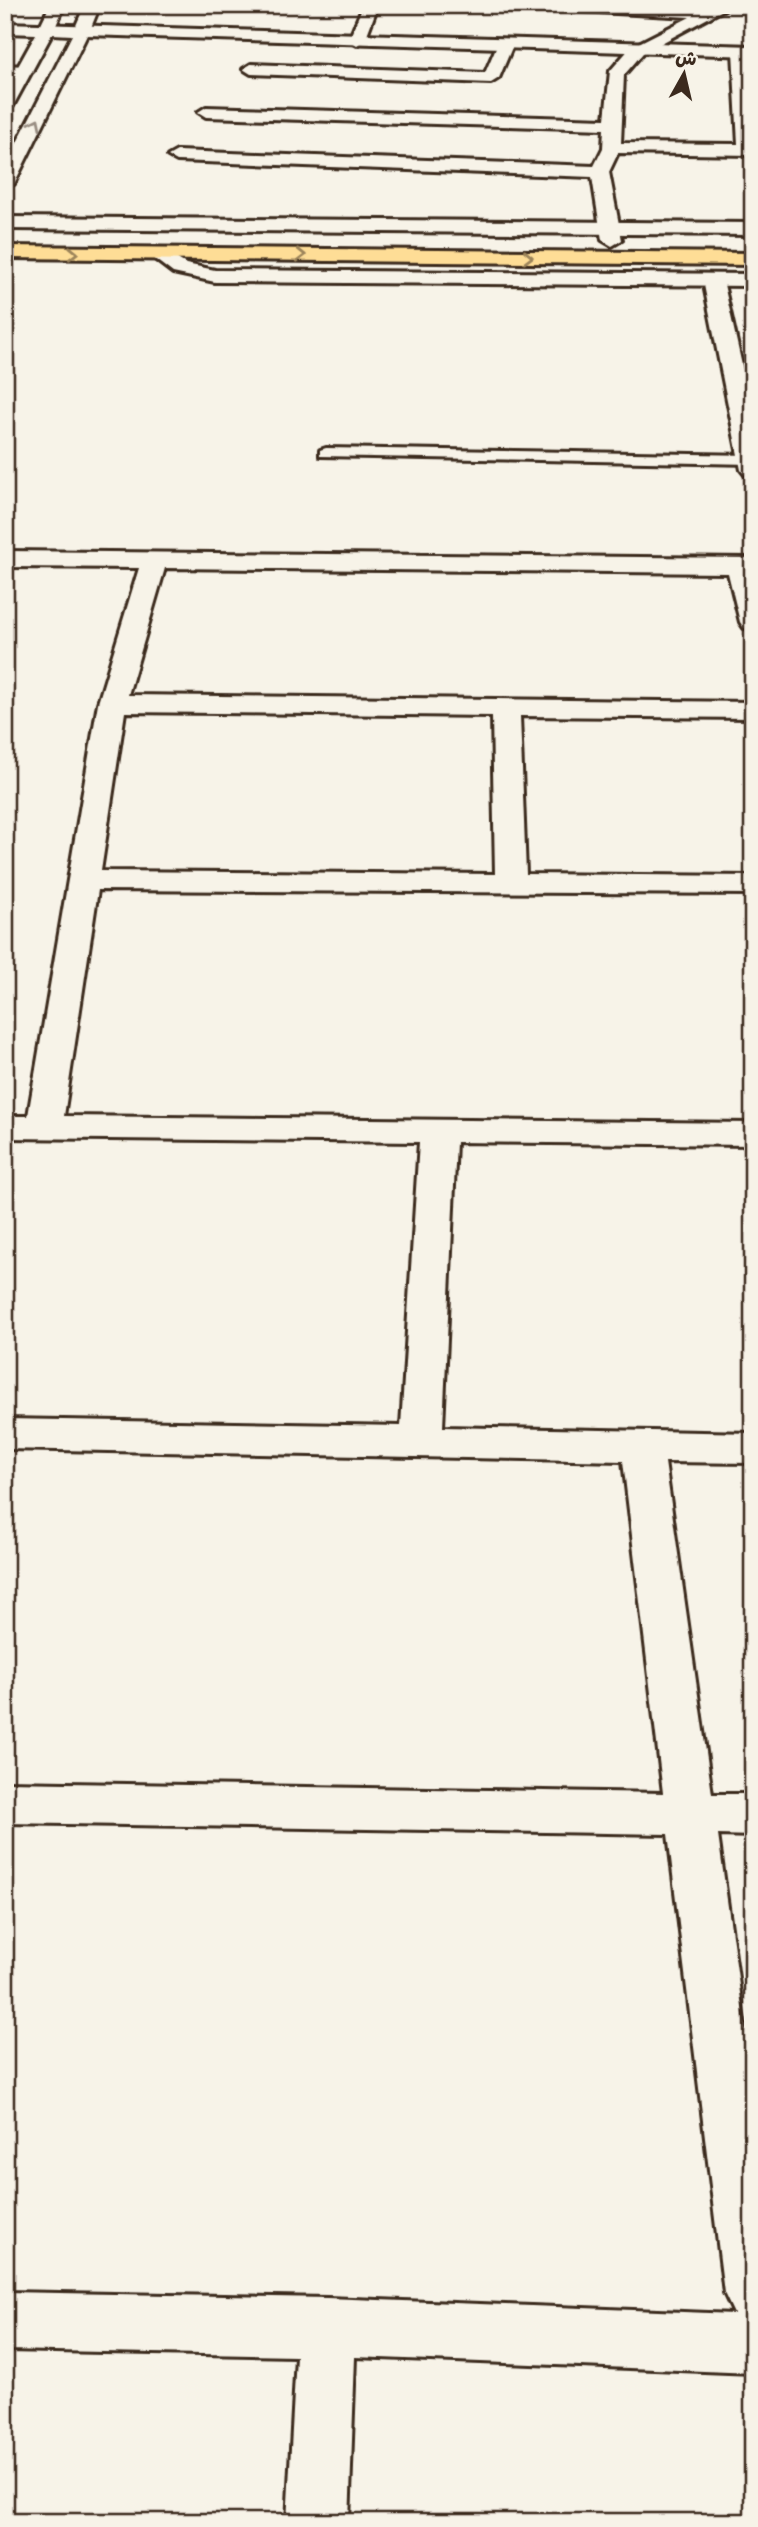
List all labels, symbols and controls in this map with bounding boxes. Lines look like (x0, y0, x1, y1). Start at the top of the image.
north arrow (650, 38, 720, 108)
text: ش (674, 45, 698, 71)
one-way arrow (27, 118, 41, 130)
one-way arrow (69, 245, 79, 261)
one-way arrow (296, 247, 307, 263)
one-way arrow (524, 249, 534, 265)

